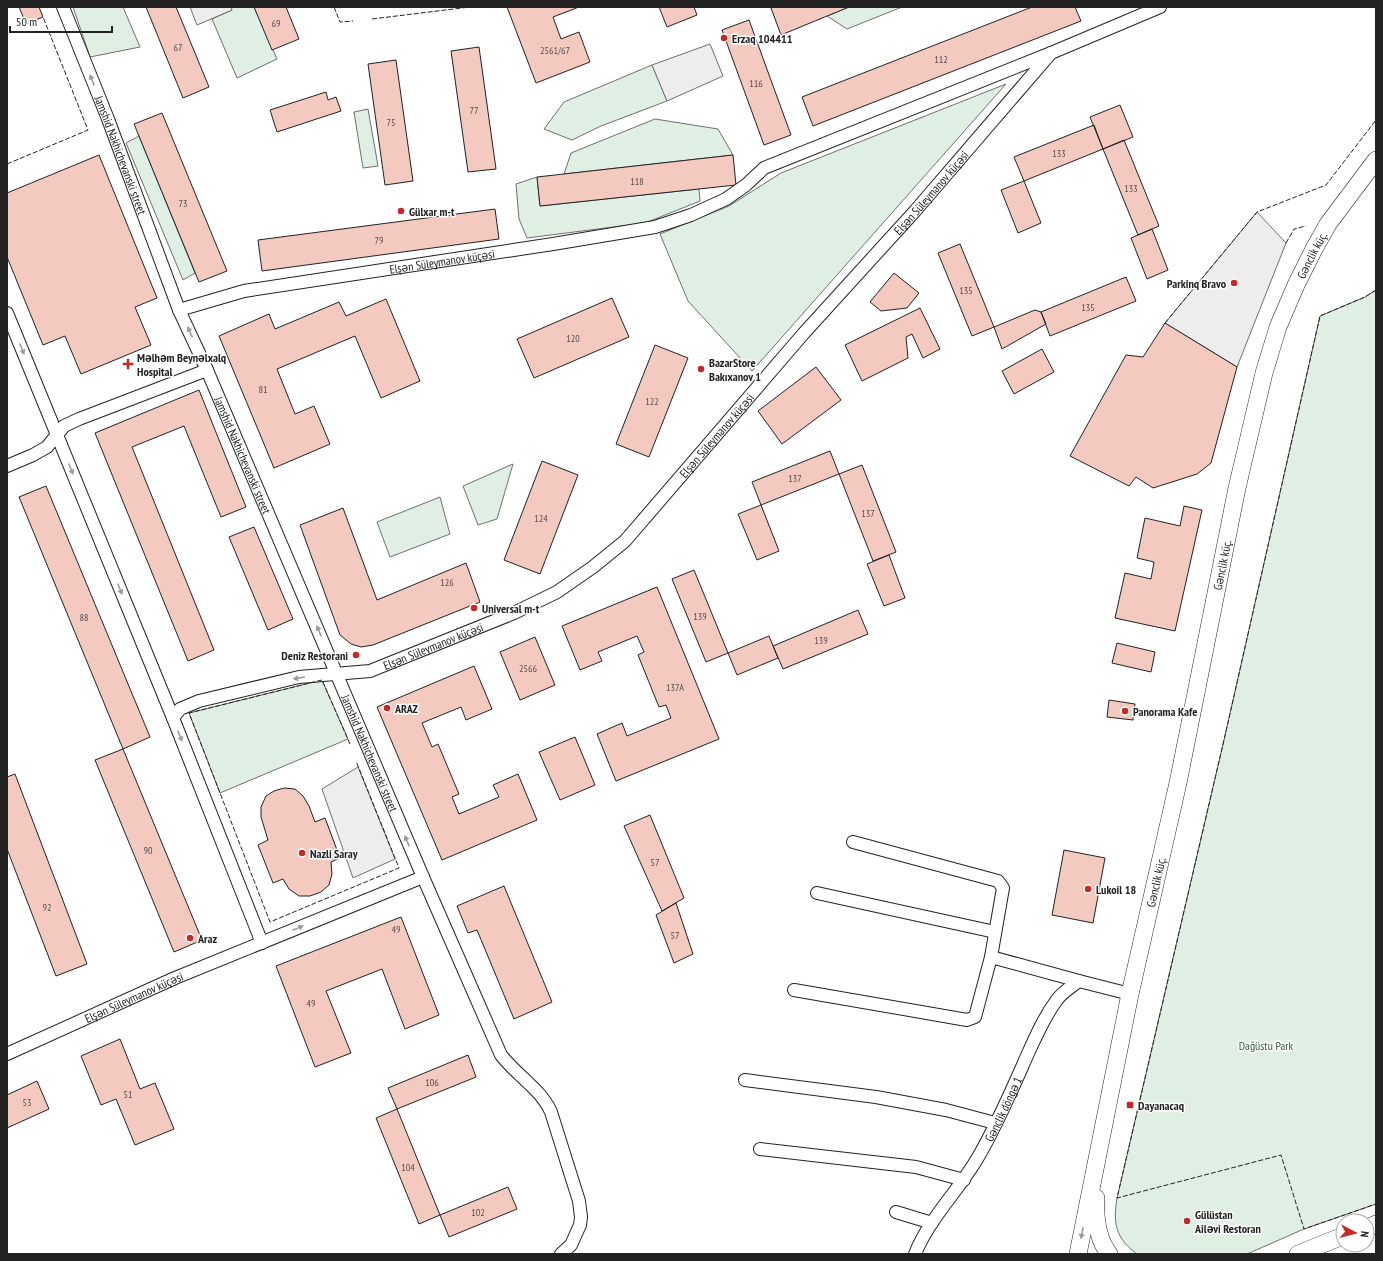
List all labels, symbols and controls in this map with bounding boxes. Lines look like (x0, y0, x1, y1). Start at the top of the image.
scale bar (10, 8, 112, 34)
text: 50 m (16, 14, 37, 29)
house number: 69 (272, 17, 281, 30)
place label: Erzaq 104411 (732, 31, 793, 46)
marker: Erzaq 104411 (719, 33, 729, 43)
house number: 67 (174, 41, 183, 54)
house number: 2561/67 (540, 44, 570, 57)
house number: 112 (934, 53, 948, 66)
one-way arrow (89, 73, 95, 85)
house number: 116 (749, 77, 763, 90)
street label: Jamshid Nakhichevanski street (91, 92, 151, 217)
house number: 77 (470, 104, 479, 117)
house number: 75 (387, 116, 396, 129)
street label: Elşən Süleymanov küçəsi (890, 147, 971, 237)
house number: 133 (1052, 147, 1066, 160)
house number: 118 (630, 175, 644, 188)
house number: 133 (1124, 182, 1138, 195)
house number: 73 (179, 197, 188, 210)
place label: Gülxar m-t (409, 204, 455, 219)
marker: Gülxar m-t (396, 206, 406, 216)
street label: Gənclik küç. (1293, 229, 1330, 281)
house number: 79 (375, 234, 384, 247)
street label: Elşən Süleymanov küçəsi (388, 245, 496, 276)
place label: Parkinq Bravo (1167, 276, 1227, 291)
marker: Parkinq Bravo (1229, 278, 1239, 288)
house number: 135 (959, 284, 973, 297)
house number: 135 (1081, 301, 1095, 314)
one-way arrow (187, 326, 193, 337)
house number: 120 (566, 332, 580, 345)
one-way arrow (19, 343, 25, 355)
place label: Məlhəm Beynəlxalq Hospital (137, 350, 226, 379)
place label: BazarStore Bakıxanov 1 (709, 355, 761, 384)
marker: Məlhəm Beynəlxalq Hospital (122, 358, 134, 370)
marker: BazarStore Bakıxanov 1 (696, 364, 706, 374)
house number: 81 (259, 383, 268, 396)
street label: Elşən Süleymanov küçəsi (676, 390, 757, 480)
street label: Jamshid Nakhichevanski street (211, 393, 275, 516)
house number: 122 (645, 395, 659, 408)
one-way arrow (68, 463, 74, 475)
house number: 137 (788, 472, 802, 485)
house number: 137 (861, 507, 875, 520)
house number: 124 (534, 512, 548, 525)
street label: Gənclik küç. (1209, 538, 1234, 591)
house number: 126 (440, 576, 454, 589)
one-way arrow (117, 584, 123, 596)
place label: Universal m-t (482, 601, 540, 616)
marker: Universal m-t (469, 603, 479, 613)
house number: 139 (693, 610, 707, 623)
house number: 88 (80, 611, 89, 624)
street label: Elşən Süleymanov küçəsi (381, 619, 485, 672)
one-way arrow (316, 626, 322, 637)
house number: 139 (814, 634, 828, 647)
place label: Deniz Restorani (281, 648, 348, 663)
marker: Deniz Restorani (351, 650, 361, 660)
house number: 2566 (519, 662, 538, 675)
one-way arrow (293, 675, 305, 681)
house number: 137A (666, 681, 684, 694)
street label: Jamshid Nakhichevanski street (338, 691, 402, 814)
place label: ARAZ (394, 701, 418, 716)
marker: ARAZ (382, 703, 392, 713)
place label: Panorama Kafe (1133, 704, 1197, 719)
marker: Panorama Kafe (1120, 706, 1130, 716)
one-way arrow (177, 730, 183, 742)
one-way arrow (404, 835, 410, 847)
house number: 90 (144, 844, 153, 857)
place label: Nazli Saray (310, 846, 358, 861)
marker: Nazli Saray (297, 848, 307, 858)
house number: 57 (651, 856, 660, 869)
street label: Gənclik küç. (1143, 856, 1168, 908)
place label: Lukoil 18 (1096, 882, 1136, 897)
marker: Lukoil 18 (1083, 884, 1093, 894)
house number: 92 (43, 901, 52, 914)
house number: 49 (392, 923, 401, 936)
one-way arrow (292, 925, 304, 931)
house number: 57 (671, 929, 680, 942)
place label: Araz (197, 931, 217, 946)
marker: Araz (185, 933, 195, 943)
street label: Elşən Süleymanov küçəsi (82, 968, 185, 1025)
house number: 49 (307, 997, 316, 1010)
park label: Dağüstu Park (1239, 1038, 1294, 1053)
street label: Gənclik döngə 1 (981, 1074, 1024, 1144)
house number: 106 (425, 1076, 439, 1089)
house number: 51 (124, 1088, 133, 1101)
house number: 53 (23, 1096, 32, 1109)
place label: Dayanacaq (1138, 1098, 1184, 1113)
marker: Dayanacaq (1125, 1100, 1135, 1110)
house number: 104 (401, 1161, 415, 1174)
house number: 102 (471, 1206, 485, 1219)
place label: Gülüstan Ailəvi Restoran (1194, 1207, 1261, 1236)
north arrow (1335, 1213, 1375, 1253)
marker: Gülüstan Ailəvi Restoran (1182, 1216, 1192, 1226)
one-way arrow (1079, 1227, 1085, 1239)
text: N (1358, 1230, 1372, 1238)

